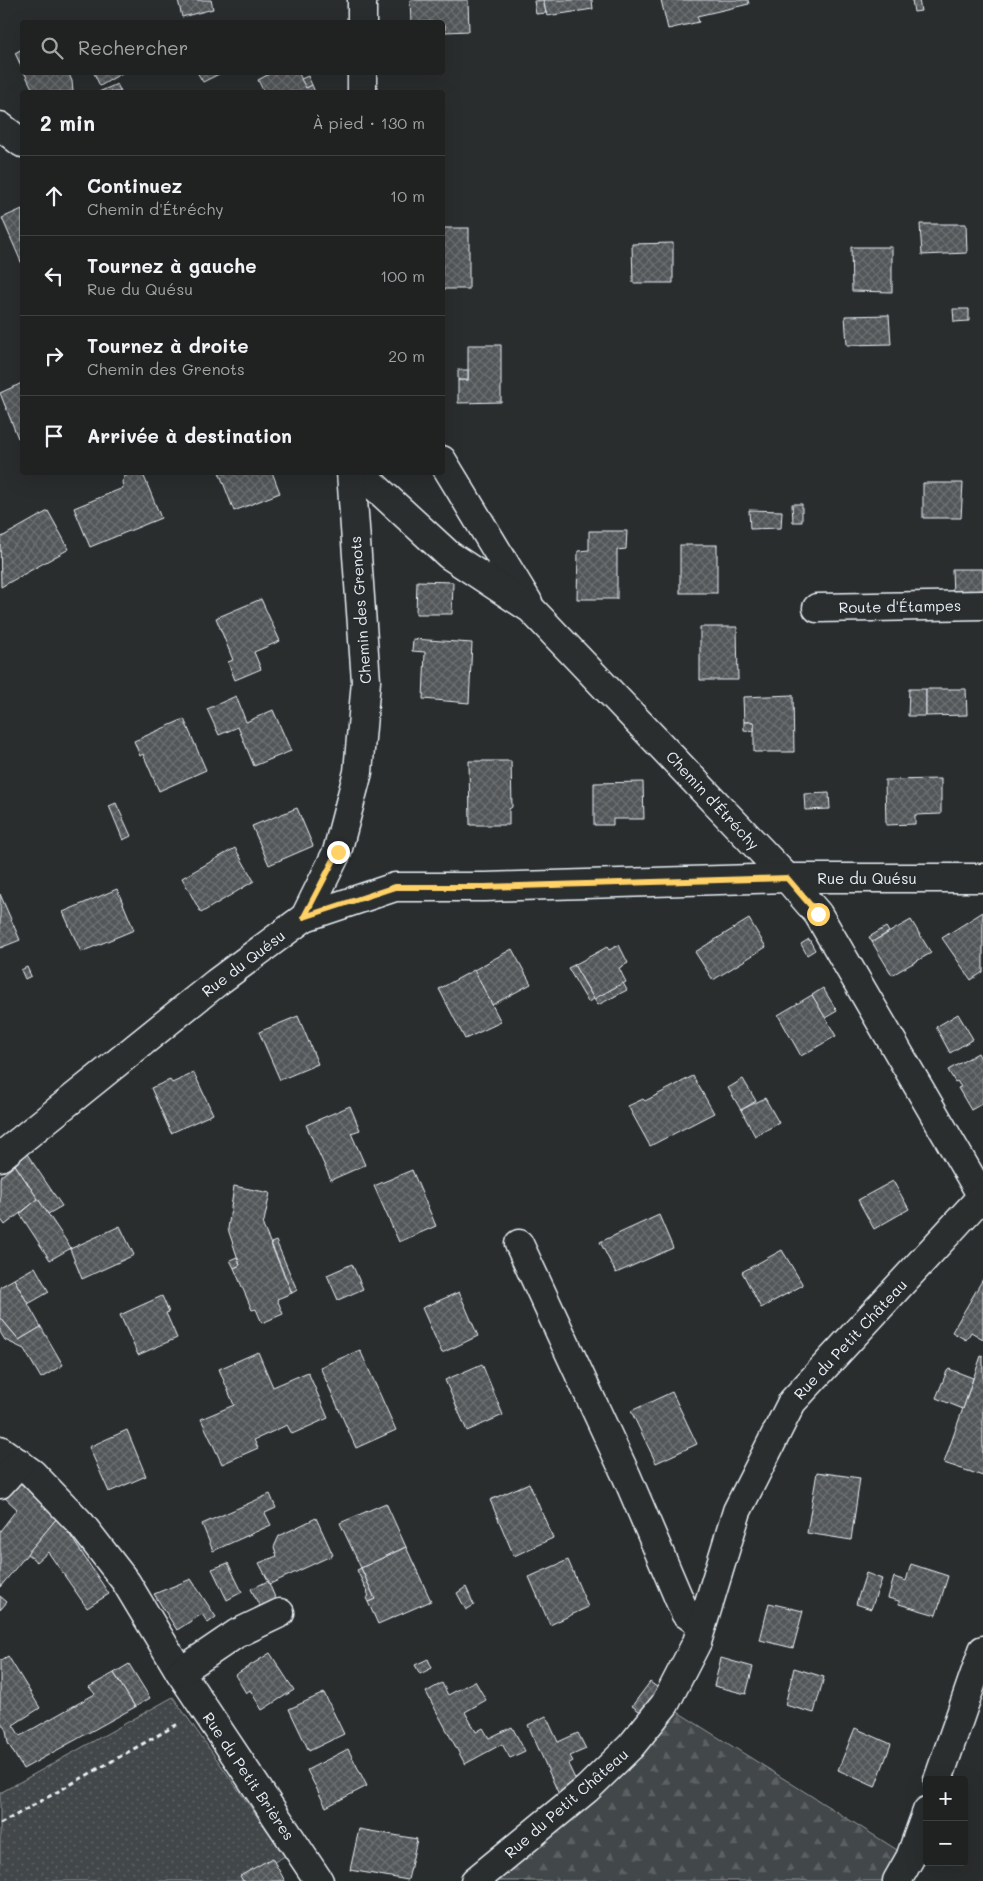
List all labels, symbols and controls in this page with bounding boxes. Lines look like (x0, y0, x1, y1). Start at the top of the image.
search box (20, 20, 445, 75)
icon: search (38, 34, 66, 62)
text: Rechercher (78, 35, 188, 60)
text: 2 min (40, 109, 95, 136)
text: À pied · 130 m (313, 112, 425, 133)
text: Continuez (87, 173, 182, 198)
icon: ahead (40, 182, 68, 210)
text: 10 m (390, 185, 425, 206)
text: Chemin d'Étréchy (87, 198, 224, 219)
text: Tournez à gauche (87, 253, 256, 278)
icon: left (40, 262, 68, 290)
text: 100 m (380, 265, 425, 286)
text: Rue du Quésu (87, 278, 193, 299)
text: Tournez à droite (87, 333, 249, 358)
icon: right (40, 342, 68, 370)
text: 20 m (388, 345, 425, 366)
text: Chemin des Grenots (87, 358, 245, 379)
icon: arrive (40, 422, 68, 450)
text: Arrivée à destination (87, 423, 292, 448)
street label: Chemin des Grenots (345, 535, 375, 685)
street label: Route d'Étampes (839, 595, 961, 617)
street label: Chemin d'Étréchy (662, 746, 764, 854)
route end (327, 841, 350, 864)
street label: Rue du Quésu (817, 868, 917, 888)
route start (807, 903, 830, 926)
street label: Rue du Quésu (197, 925, 289, 1001)
street label: Rue du Petit Château (789, 1275, 911, 1403)
street label: Rue du Petit Brières (199, 1708, 299, 1844)
street label: Rue du Petit Château (500, 1744, 632, 1862)
map controls (923, 1776, 968, 1866)
button: + (923, 1776, 968, 1821)
button: − (923, 1821, 968, 1866)

